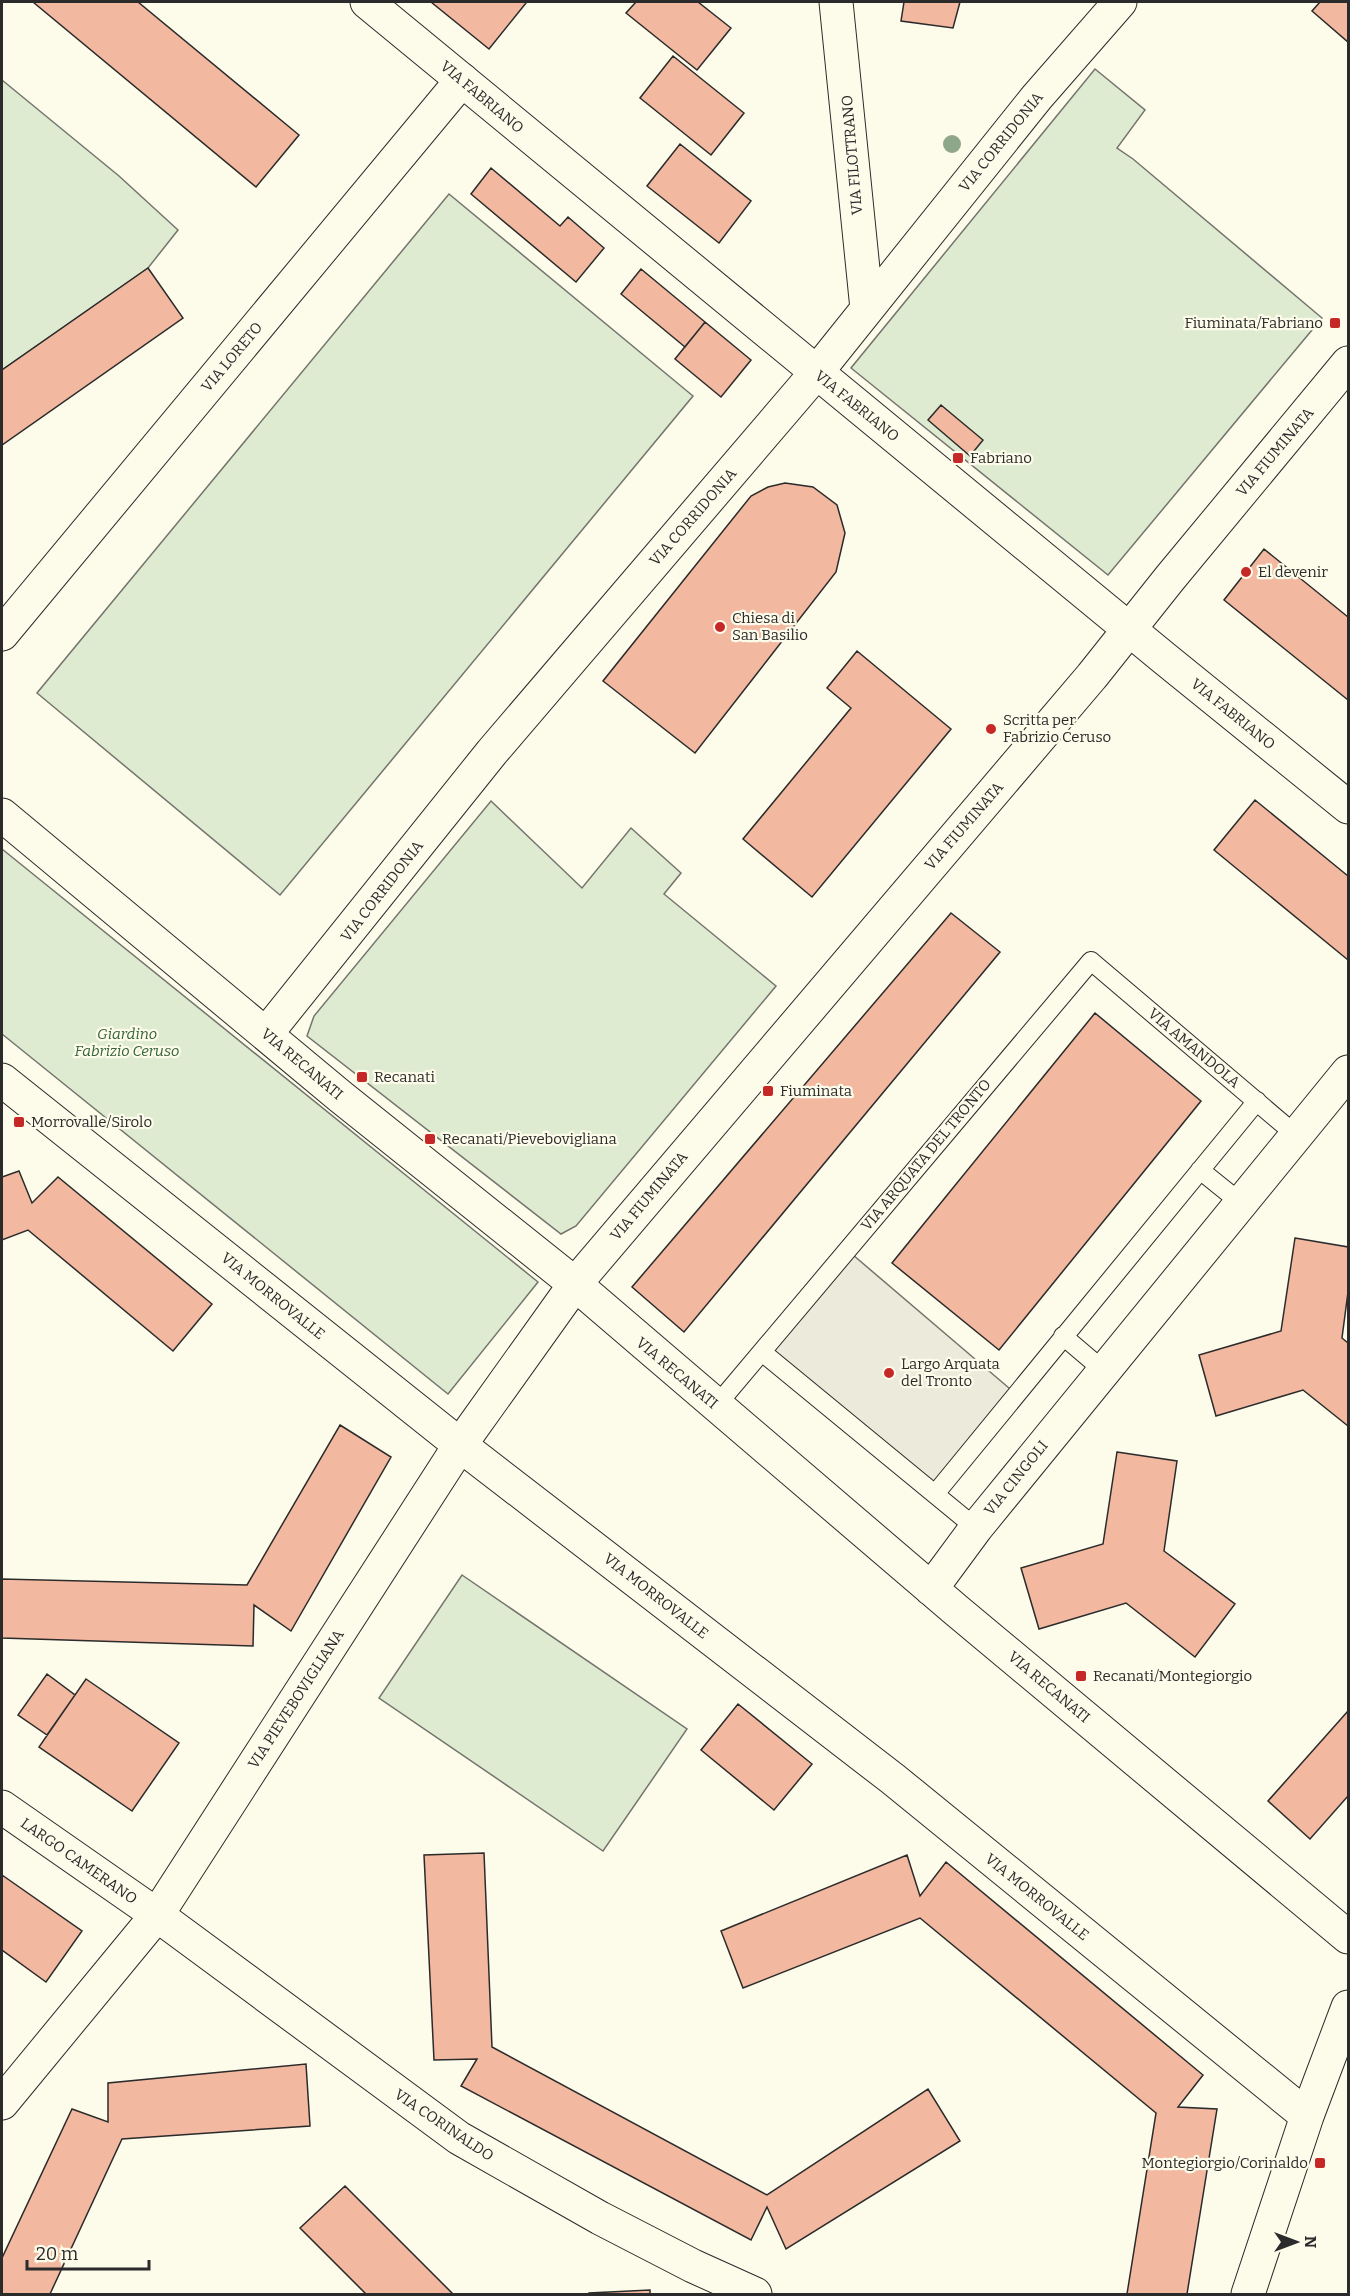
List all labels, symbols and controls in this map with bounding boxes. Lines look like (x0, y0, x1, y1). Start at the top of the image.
street label: VIA FABRIANO (437, 57, 527, 137)
street label: VIA CORRIDONIA (955, 88, 1047, 196)
street label: VIA FILOTTRANO (838, 94, 866, 216)
place label: Fiuminata/Fabriano (1184, 314, 1323, 332)
marker: Fiuminata/Fabriano (1328, 316, 1342, 330)
street label: VIA LORETO (198, 318, 266, 396)
street label: VIA FABRIANO (811, 367, 903, 445)
street label: VIA FIUMINATA (1233, 404, 1318, 500)
place label: Fabriano (970, 449, 1032, 467)
marker: Fabriano (951, 451, 965, 465)
street label: VIA CORRIDONIA (646, 464, 740, 569)
place label: El devenir (1258, 563, 1328, 581)
marker: El devenir (1239, 565, 1253, 579)
place label: Chiesa di San Basilio (732, 609, 808, 644)
marker: Chiesa di San Basilio (713, 620, 727, 634)
street label: VIA FABRIANO (1187, 675, 1279, 753)
place label: Scritta per Fabrizio Ceruso (1003, 711, 1111, 746)
marker: Scritta per Fabrizio Ceruso (984, 722, 998, 736)
street label: VIA FIUMINATA (921, 778, 1007, 874)
street label: VIA CORRIDONIA (337, 837, 427, 945)
street label: VIA AMANDOLA (1144, 1004, 1244, 1092)
park label: Giardino Fabrizio Ceruso (75, 1025, 179, 1060)
street label: VIA RECANATI (257, 1025, 347, 1103)
place label: Recanati (374, 1068, 436, 1086)
marker: Recanati (355, 1070, 369, 1084)
street label: VIA ARQUATA DEL TRONTO (857, 1076, 995, 1234)
place label: Fiuminata (780, 1082, 852, 1100)
marker: Fiuminata (761, 1084, 775, 1098)
place label: Morrovalle/Sirolo (31, 1113, 152, 1131)
marker: Morrovalle/Sirolo (12, 1115, 26, 1129)
place label: Recanati/Pievebovigliana (442, 1130, 617, 1148)
marker: Recanati/Pievebovigliana (423, 1132, 437, 1146)
street label: VIA FIUMINATA (607, 1148, 692, 1244)
street label: VIA MORROVALLE (218, 1249, 328, 1343)
street label: VIA RECANATI (632, 1334, 722, 1412)
place label: Largo Arquata del Tronto (901, 1355, 1000, 1390)
marker: Largo Arquata del Tronto (882, 1366, 896, 1380)
street label: VIA CINGOLI (980, 1437, 1052, 1519)
street label: VIA MORROVALLE (600, 1549, 712, 1643)
street label: VIA PIEVEBOVIGLIANA (244, 1626, 348, 1772)
street label: VIA RECANATI (1004, 1648, 1094, 1726)
place label: Recanati/Montegiorgio (1093, 1667, 1252, 1685)
marker: Recanati/Montegiorgio (1074, 1669, 1088, 1683)
street label: LARGO CAMERANO (17, 1814, 141, 1908)
street label: VIA MORROVALLE (982, 1850, 1092, 1944)
street label: VIA CORINALDO (391, 2085, 497, 2165)
place label: Montegiorgio/Corinaldo (1141, 2154, 1308, 2172)
marker: Montegiorgio/Corinaldo (1313, 2156, 1327, 2170)
north arrow (1266, 2212, 1326, 2272)
scale bar (27, 2233, 148, 2271)
text: N (1301, 2236, 1320, 2248)
text: 20 m (36, 2243, 78, 2265)

